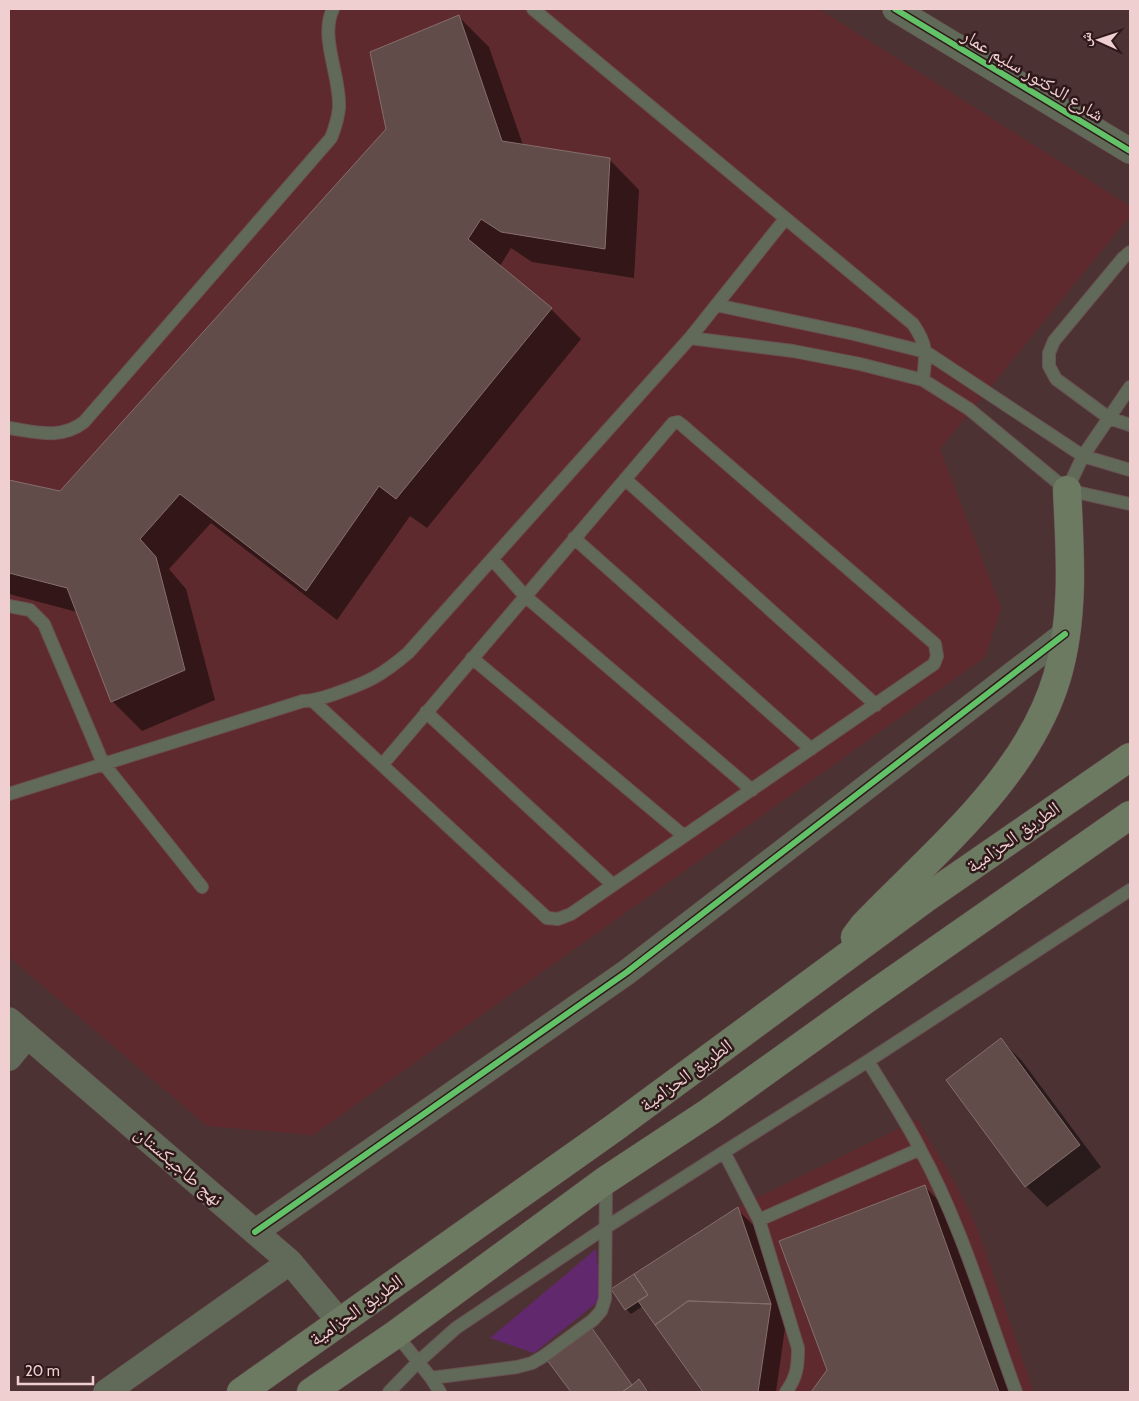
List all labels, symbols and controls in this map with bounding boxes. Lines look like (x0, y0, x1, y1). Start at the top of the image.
north arrow (1074, 15, 1124, 65)
street label: شارع الدكتور سليم عمار (958, 24, 1108, 126)
street label: الطريق الحزامية (962, 796, 1064, 878)
street label: الطريق الحزامية (635, 1034, 737, 1116)
street label: نهج طاجيكستان (129, 1121, 228, 1211)
street label: الطريق الحزامية (305, 1269, 407, 1351)
scale bar (18, 1354, 92, 1386)
text: 20 m (25, 1362, 60, 1380)

